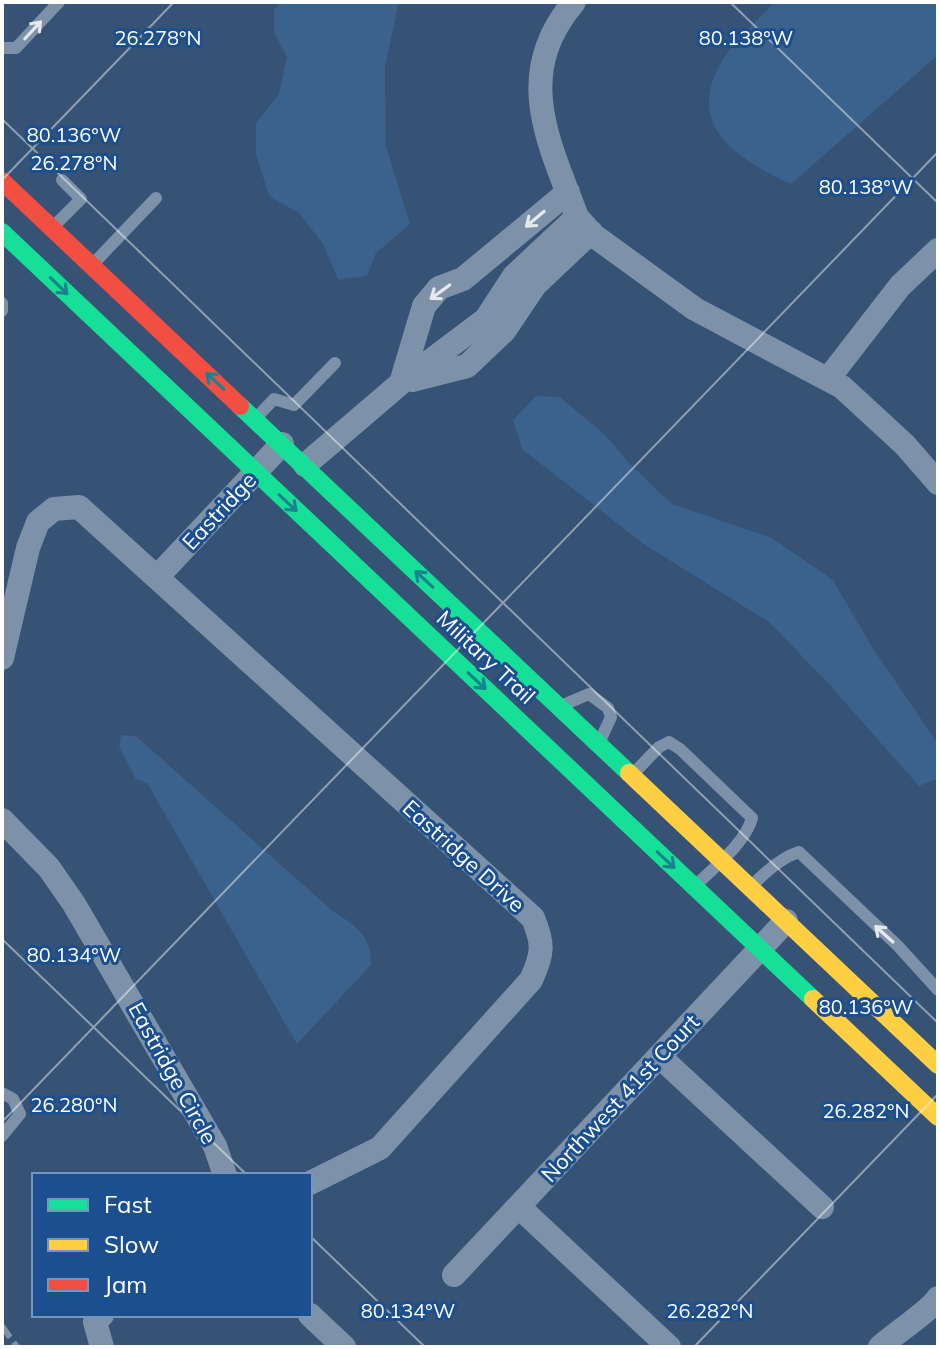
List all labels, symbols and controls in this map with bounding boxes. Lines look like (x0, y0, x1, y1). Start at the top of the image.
one-way arrow (23, 21, 41, 41)
text: 26.278°N (115, 25, 201, 50)
text: 80.138°W (699, 25, 793, 50)
text: 80.136°W (27, 122, 121, 147)
text: 26.278°N (31, 150, 117, 175)
text: 80.138°W (819, 174, 913, 199)
one-way arrow (525, 210, 546, 228)
one-way arrow (48, 276, 68, 294)
one-way arrow (430, 282, 451, 300)
one-way arrow (205, 373, 225, 391)
street label: Eastridge (176, 466, 262, 556)
one-way arrow (278, 494, 298, 513)
one-way arrow (415, 570, 434, 589)
street label: Military Trail (431, 604, 541, 710)
one-way arrow (467, 672, 487, 691)
street label: Eastridge Drive (397, 794, 531, 918)
one-way arrow (656, 850, 676, 869)
one-way arrow (875, 925, 895, 943)
text: 80.134°W (27, 942, 121, 967)
text: 80.136°W (819, 994, 913, 1019)
street label: Eastridge Circle (122, 997, 224, 1149)
street label: Northwest 41st Court (535, 1008, 705, 1188)
text: 26.280°N (31, 1092, 117, 1117)
text: 26.282°N (823, 1098, 909, 1123)
legend (32, 1173, 312, 1317)
text: Fast (104, 1189, 152, 1219)
text: Slow (104, 1229, 159, 1259)
text: Jam (104, 1269, 147, 1299)
text: 80.134°W (361, 1298, 455, 1323)
text: 26.282°N (667, 1298, 753, 1323)

